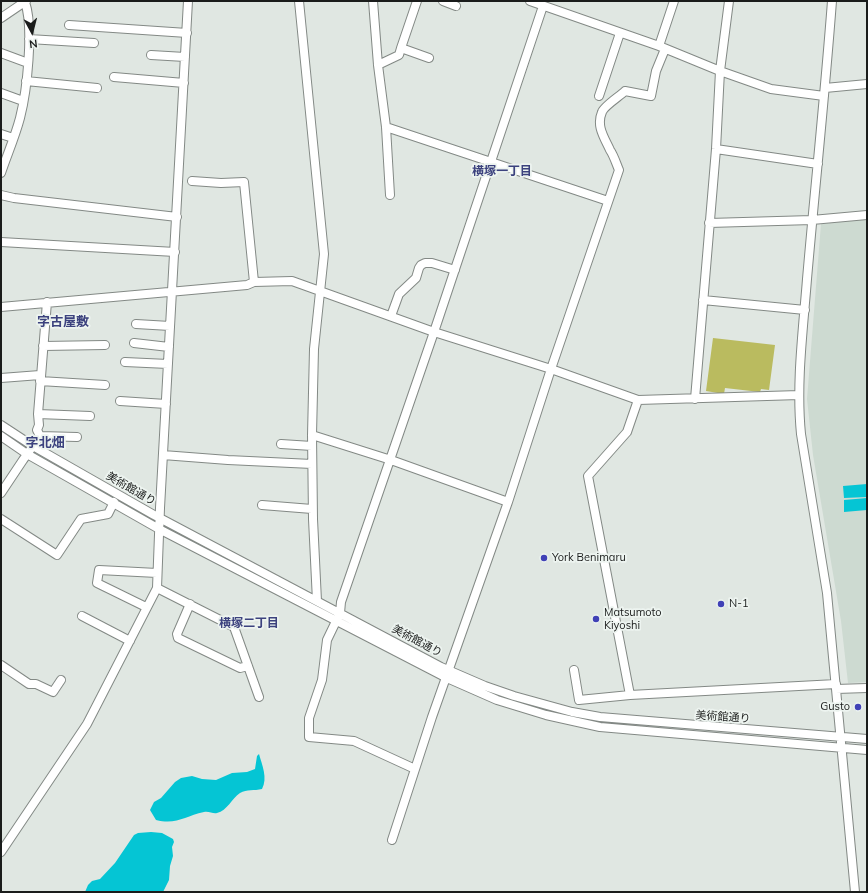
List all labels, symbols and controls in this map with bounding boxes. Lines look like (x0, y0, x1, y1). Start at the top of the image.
north arrow (12, 12, 52, 52)
text: N (28, 36, 38, 51)
district label: 横塚一丁目 (472, 164, 532, 178)
district label: 字古屋敷 (37, 314, 89, 330)
district label: 字北畑 (26, 435, 64, 451)
street label: 美術館通り (104, 470, 158, 508)
place label: York Benimaru (552, 551, 626, 565)
marker: York Benimaru (539, 553, 549, 563)
place label: N-1 (729, 597, 749, 611)
marker: N-1 (716, 599, 726, 609)
place label: Matsumoto Kiyoshi (604, 606, 662, 632)
marker: Matsumoto Kiyoshi (591, 614, 601, 624)
district label: 横塚二丁目 (219, 616, 279, 630)
street label: 美術館通り (390, 622, 444, 660)
place label: Gusto (820, 700, 850, 714)
marker: Gusto (853, 702, 863, 712)
street label: 美術館通り (695, 708, 751, 726)

